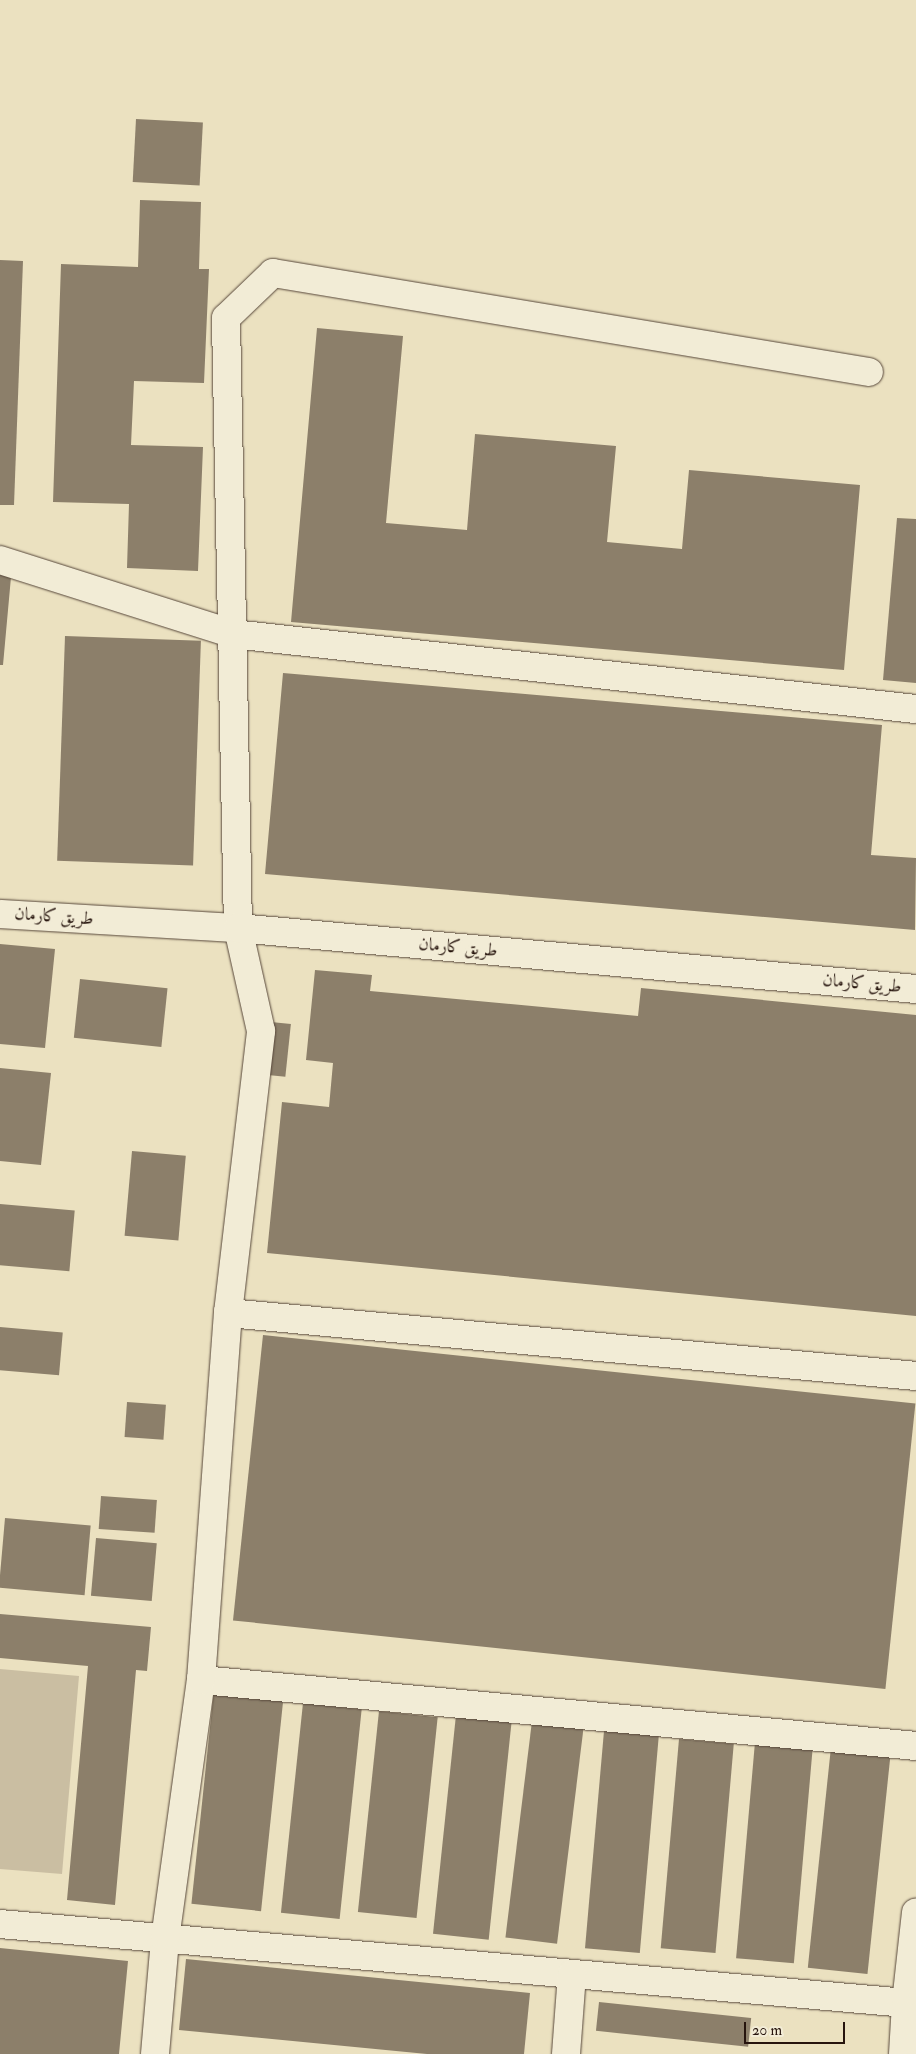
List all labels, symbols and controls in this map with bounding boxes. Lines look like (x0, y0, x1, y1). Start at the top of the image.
street label: طريق كارمان (14, 903, 94, 931)
street label: طريق كارمان (418, 934, 498, 962)
street label: طريق كارمان (822, 970, 902, 998)
scale bar (746, 2012, 847, 2044)
text: 20 m (752, 2021, 782, 2040)

